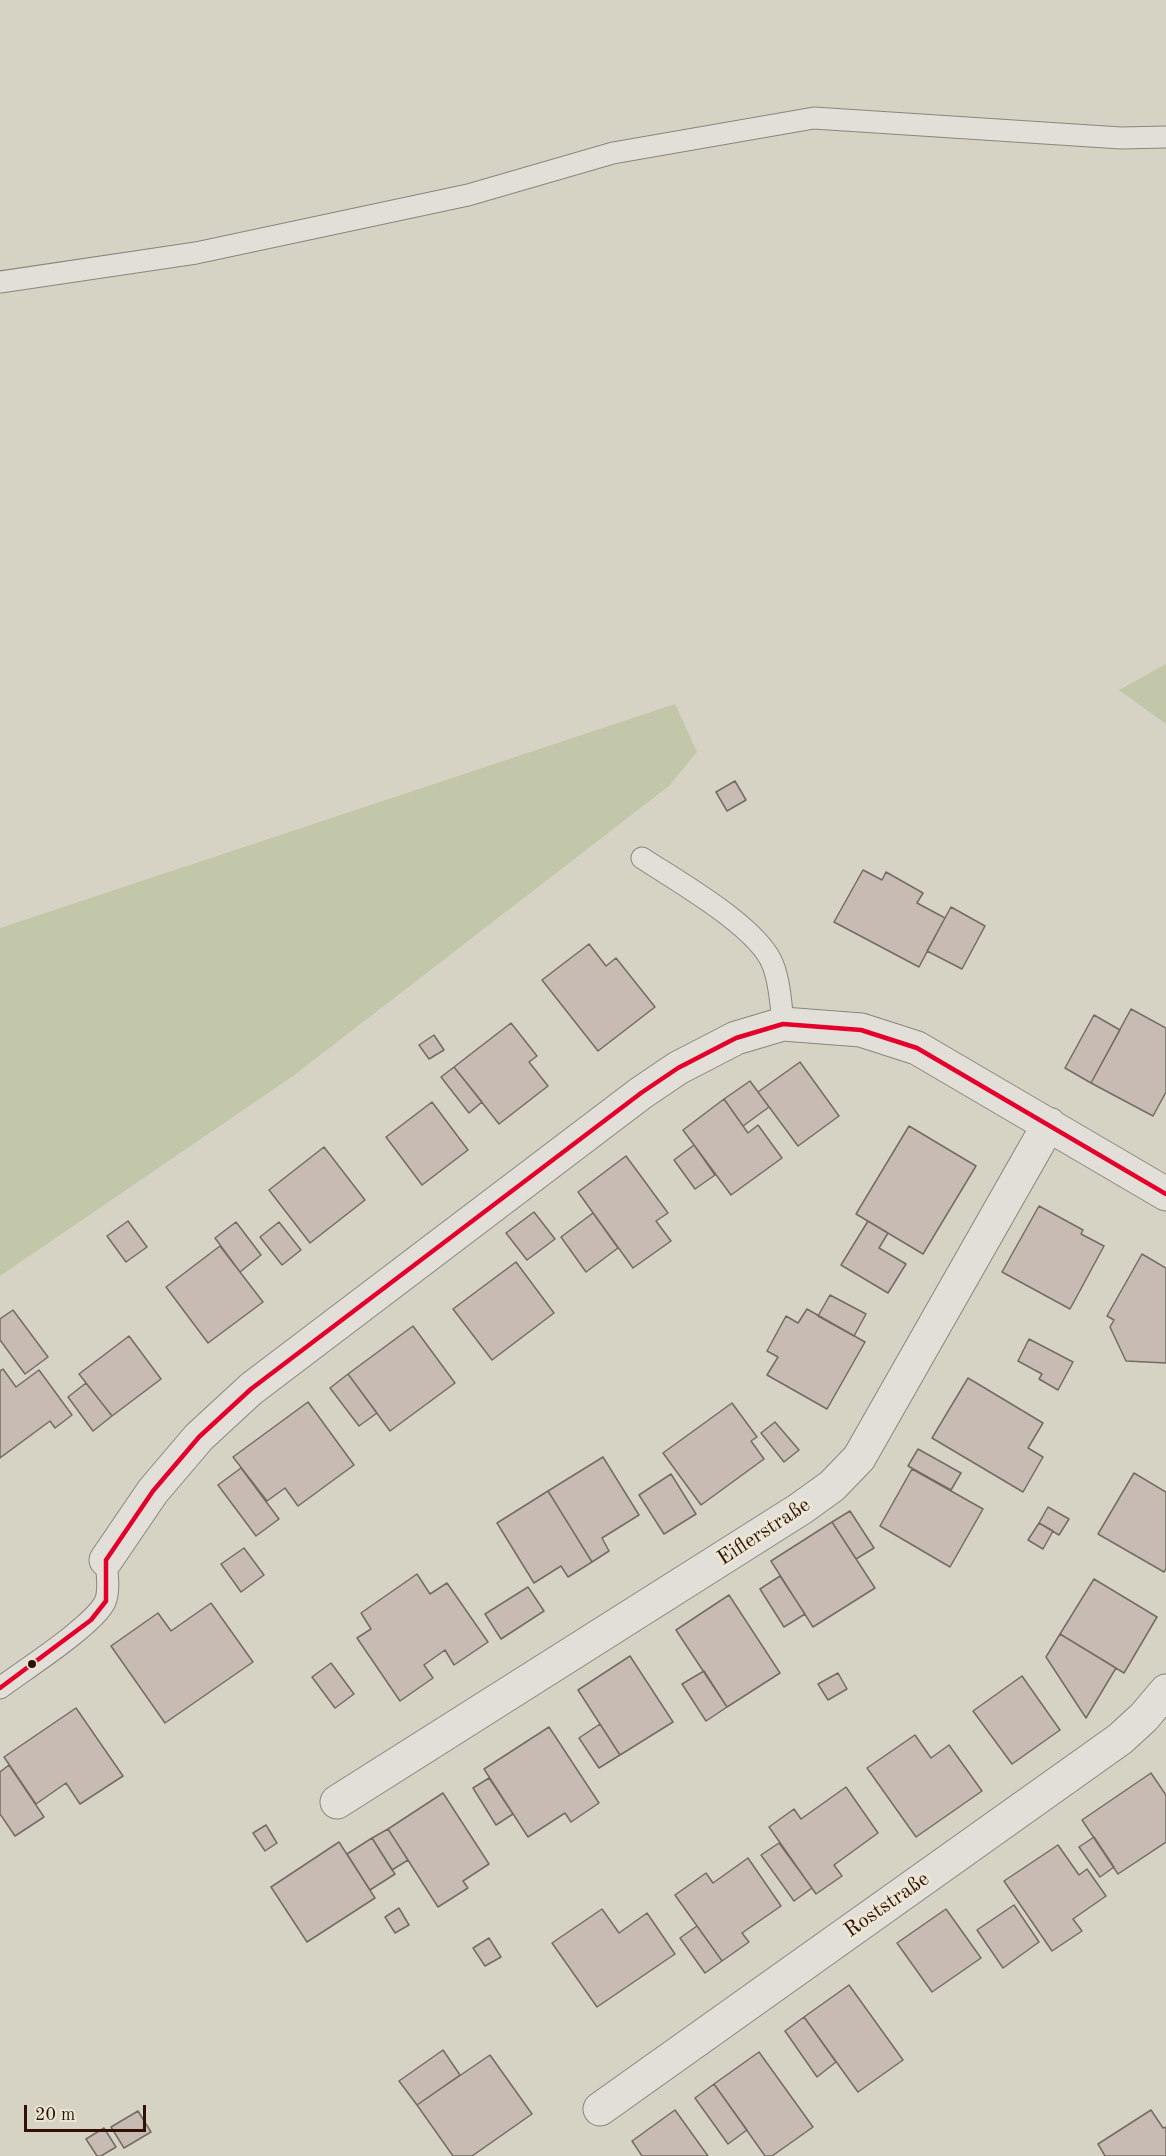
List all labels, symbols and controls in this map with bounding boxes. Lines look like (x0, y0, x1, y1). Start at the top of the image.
street label: Eiflerstraße (713, 1493, 815, 1571)
unlabelled marker (26, 1658, 38, 1670)
street label: Roststraße (840, 1867, 934, 1943)
scale bar (27, 2093, 148, 2131)
text: 20 m (35, 2106, 75, 2124)

